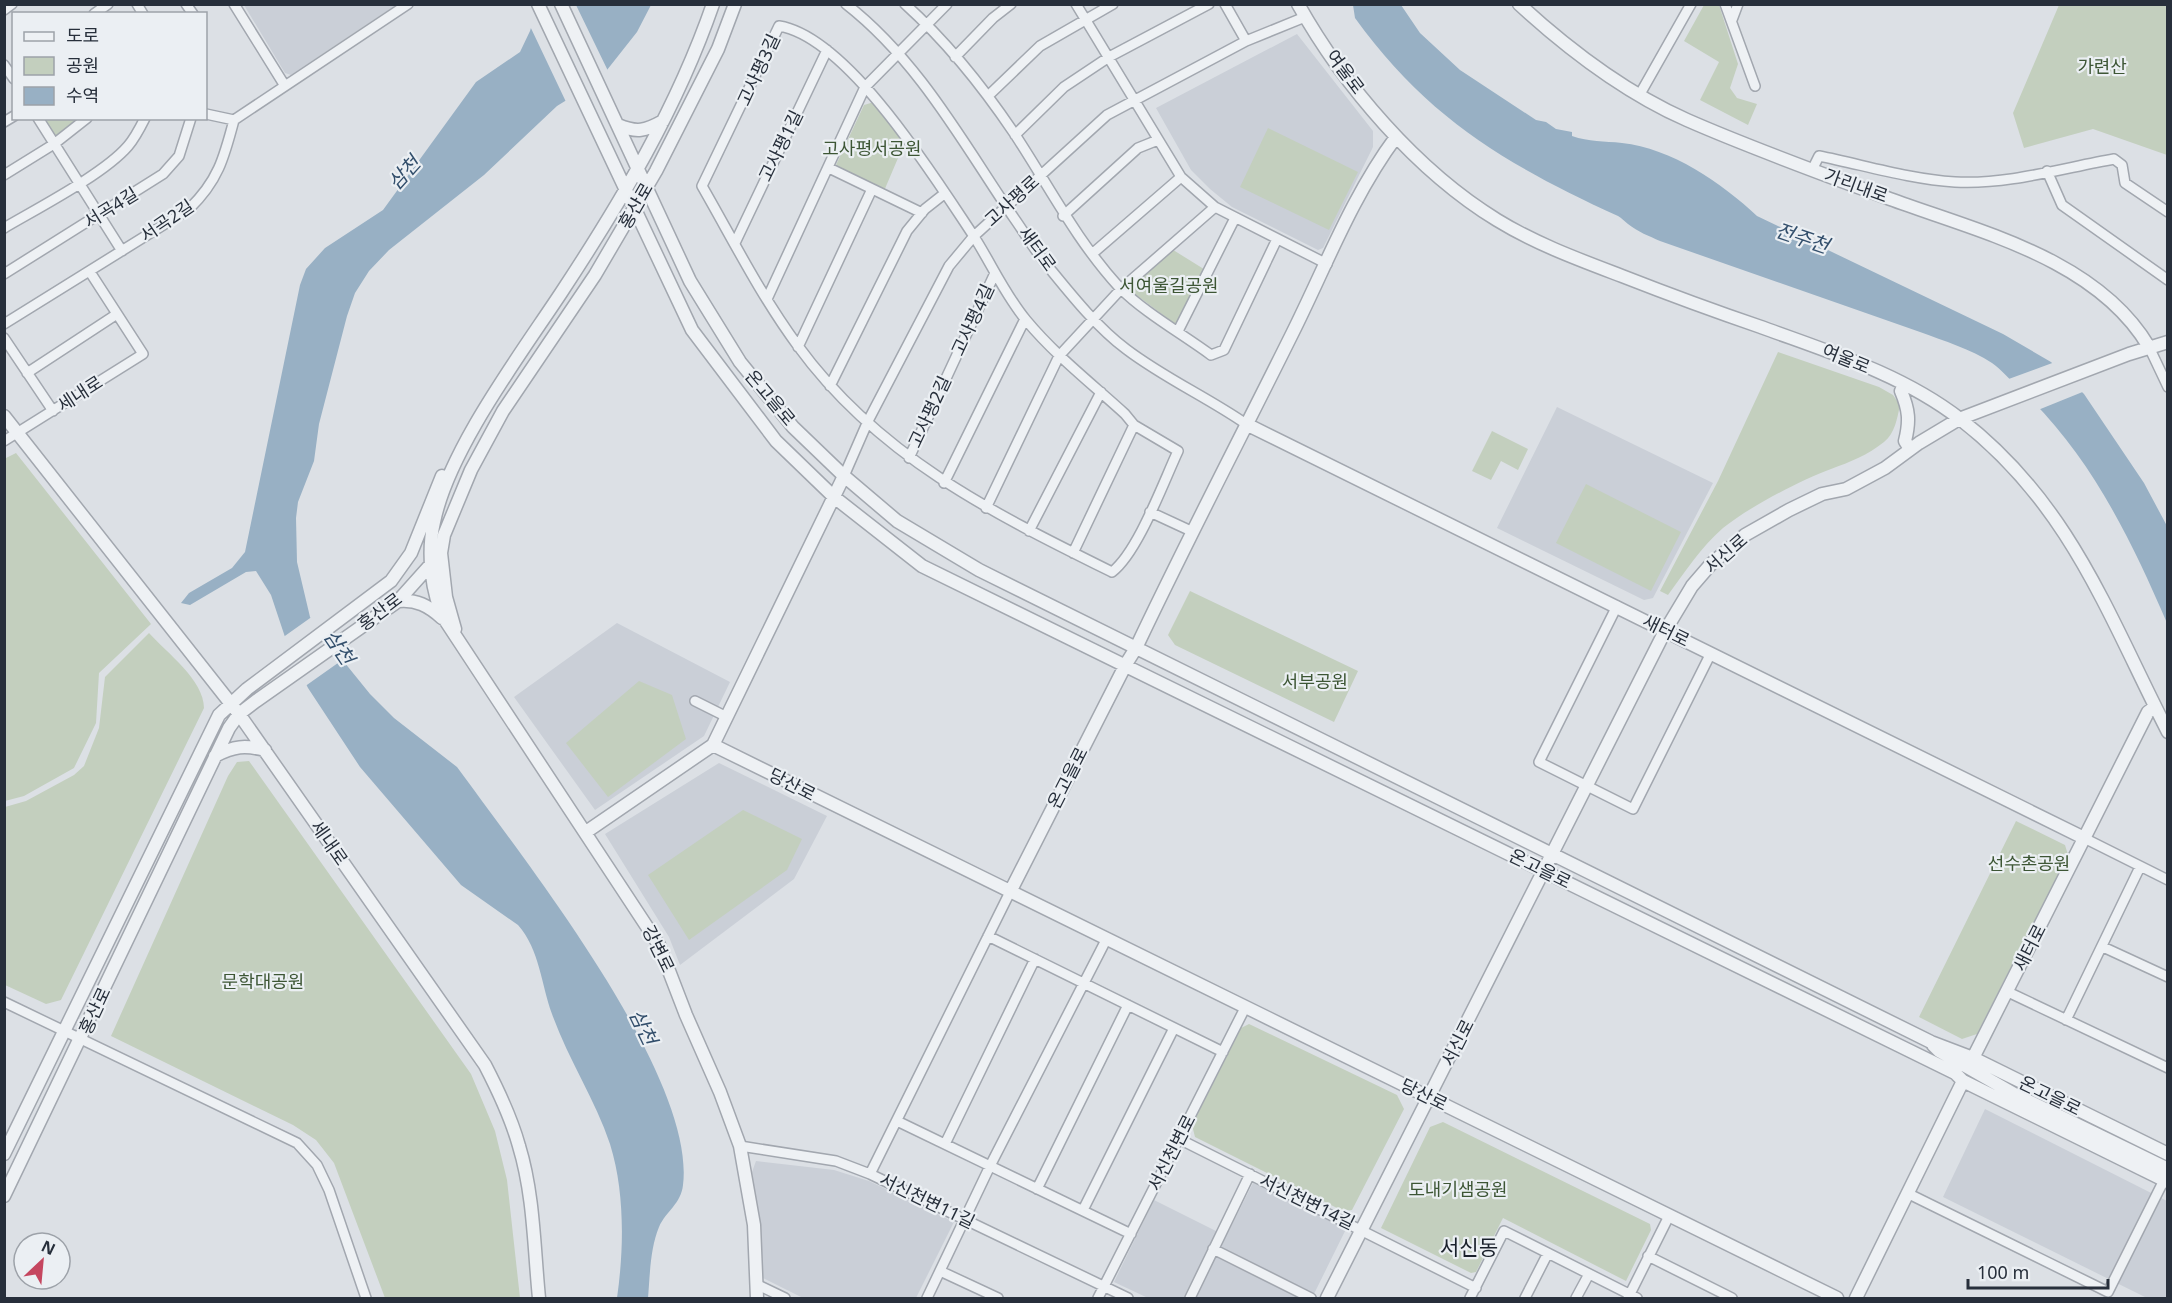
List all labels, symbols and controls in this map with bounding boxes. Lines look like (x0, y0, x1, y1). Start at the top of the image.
legend (12, 12, 207, 120)
text: 도로 (66, 23, 99, 47)
street label: 고사평3길 (731, 30, 785, 109)
street label: 여울로 (1321, 44, 1370, 98)
text: 공원 (66, 53, 99, 77)
park label: 가련산 (2077, 54, 2127, 78)
text: 수역 (66, 83, 99, 107)
street label: 고사평1길 (753, 106, 808, 185)
park label: 고사평서공원 (822, 136, 922, 160)
water label: 삼천 (381, 148, 428, 195)
street label: 가리내로 (1821, 162, 1892, 208)
street label: 고사평로 (979, 169, 1044, 231)
street label: 홍산로 (612, 178, 658, 233)
street label: 서곡4길 (79, 181, 142, 233)
street label: 서곡2길 (135, 193, 198, 247)
water label: 전주천 (1772, 216, 1835, 260)
street label: 새터로 (1013, 221, 1062, 276)
park label: 서여울길공원 (1119, 273, 1219, 297)
street label: 고사평4길 (945, 280, 999, 359)
street label: 여울로 (1819, 338, 1874, 379)
street label: 온고을로 (740, 364, 801, 430)
street label: 세내로 (52, 370, 107, 417)
street label: 고사평2길 (902, 372, 956, 451)
street label: 서신로 (1699, 528, 1752, 579)
street label: 홍산로 (352, 587, 406, 636)
street label: 새터로 (1639, 608, 1694, 652)
water label: 삼천 (318, 624, 362, 672)
park label: 서부공원 (1282, 669, 1348, 693)
street label: 온고을로 (1041, 743, 1093, 813)
street label: 당산로 (765, 762, 820, 806)
street label: 세내로 (306, 815, 354, 870)
street label: 온고을로 (1505, 843, 1575, 893)
park label: 선수촌공원 (1988, 851, 2070, 875)
street label: 새터로 (2007, 920, 2051, 975)
street label: 강변로 (637, 921, 681, 976)
park label: 문학대공원 (222, 969, 304, 993)
street label: 홍산로 (73, 983, 115, 1038)
water label: 삼천 (623, 1004, 665, 1052)
street label: 서신로 (1435, 1015, 1479, 1070)
street label: 온고을로 (2015, 1070, 2085, 1120)
street label: 당산로 (1397, 1072, 1452, 1116)
street label: 서신천변로 (1142, 1110, 1201, 1195)
street label: 서신천변11길 (876, 1167, 979, 1234)
street label: 서신천변14길 (1256, 1168, 1359, 1235)
park label: 도내기샘공원 (1408, 1177, 1508, 1201)
north arrow (12, 1231, 72, 1291)
district label: 서신동 (1440, 1233, 1498, 1261)
text: N (38, 1235, 59, 1260)
scale bar (1968, 1252, 2108, 1290)
text: 100 m (1977, 1260, 2029, 1284)

